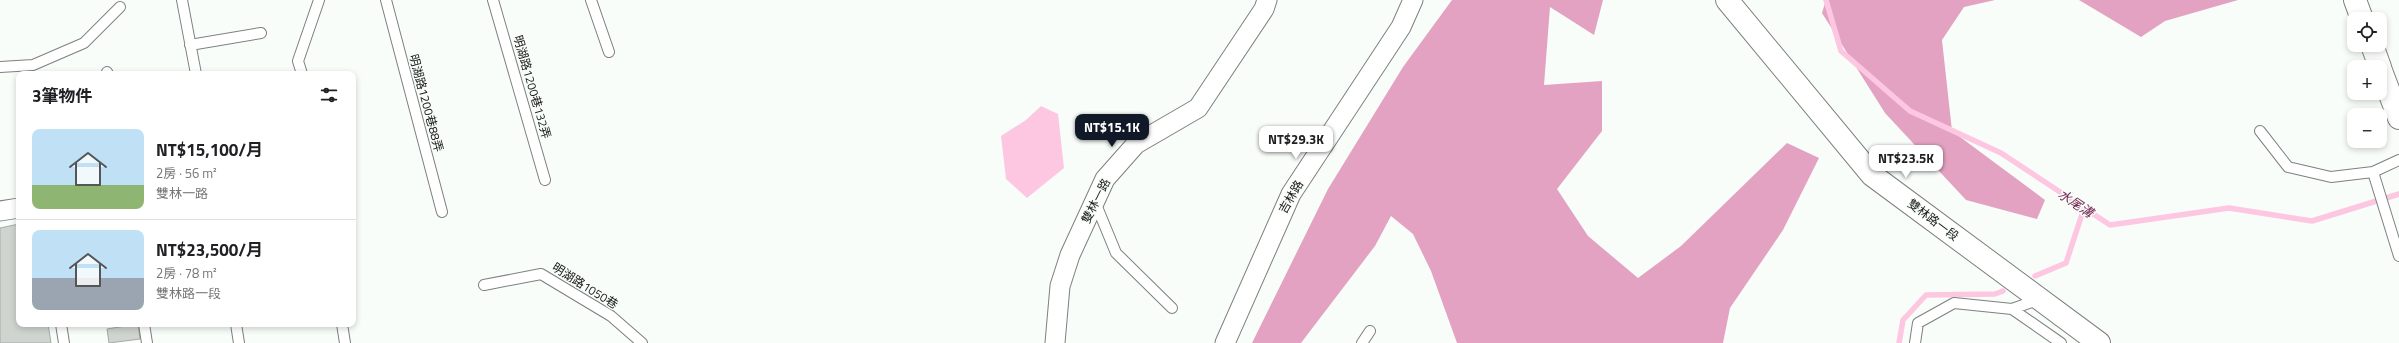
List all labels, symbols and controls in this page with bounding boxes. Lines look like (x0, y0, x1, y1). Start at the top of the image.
map controls (2347, 12, 2387, 148)
button: locate (2347, 12, 2387, 52)
street label: 明湖路1200巷132弄 (509, 33, 556, 141)
street label: 明湖路1200巷88弄 (404, 52, 449, 154)
button: + (2347, 60, 2387, 100)
text: 3筆物件 (32, 83, 93, 109)
icon: filters (318, 84, 340, 106)
button: − (2347, 108, 2387, 148)
pin: NT$15.1K (1071, 114, 1153, 148)
text: NT$15.1K (1084, 117, 1140, 137)
pin: NT$29.3K (1255, 126, 1337, 160)
text: NT$29.3K (1268, 129, 1324, 149)
text: NT$15,100/月 (156, 137, 263, 163)
icon: home (64, 145, 112, 193)
pin: NT$23.5K (1865, 145, 1947, 179)
text: NT$23.5K (1878, 148, 1934, 168)
text: 2房 · 56 m² (156, 163, 217, 183)
street label: 雙林一路 (1076, 175, 1115, 226)
street label: 吉林路 (1273, 176, 1308, 217)
text: 雙林一路 (156, 183, 208, 203)
water label: 水尾溝 (2054, 184, 2099, 223)
street label: 雙林路一段 (1904, 194, 1963, 245)
text: NT$23,500/月 (156, 237, 263, 263)
icon: home (64, 246, 112, 294)
street label: 明湖路1050巷 (548, 258, 622, 313)
text: 2房 · 78 m² (156, 263, 217, 283)
text: 雙林路一段 (156, 283, 221, 303)

